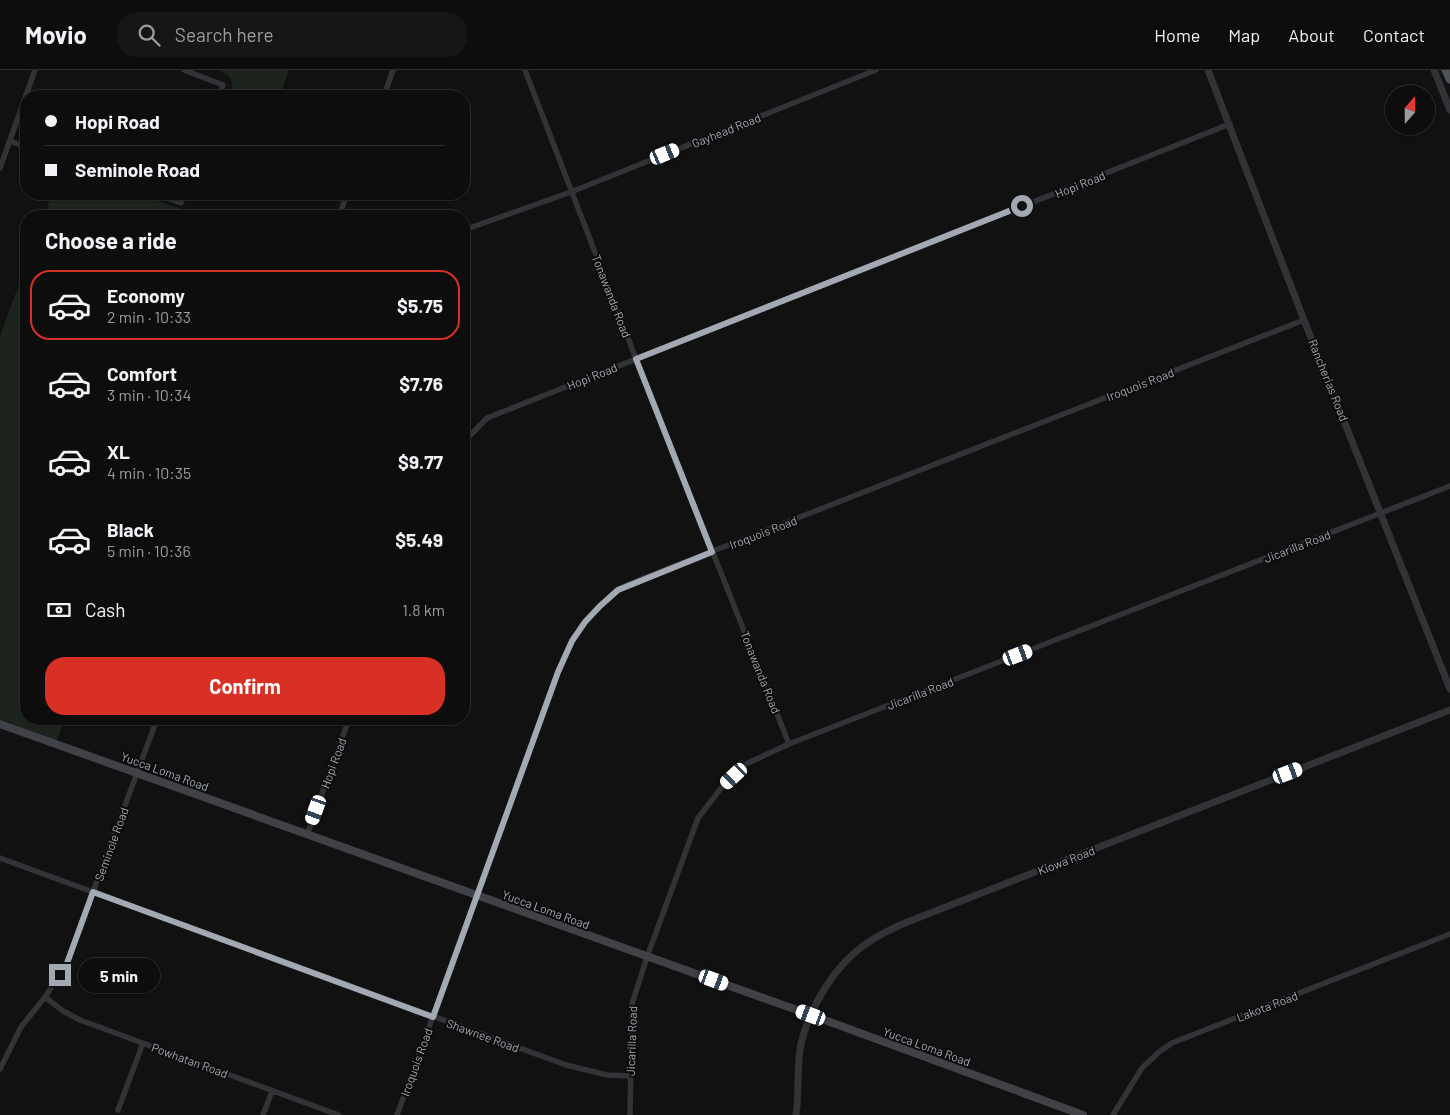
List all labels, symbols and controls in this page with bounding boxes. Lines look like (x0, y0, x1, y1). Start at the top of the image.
search box (117, 12, 467, 57)
text: Movio (25, 20, 87, 49)
icon: search (135, 21, 163, 49)
text: Search here (175, 23, 274, 46)
text: Home (1154, 24, 1200, 46)
text: Map (1228, 24, 1260, 46)
text: About (1288, 24, 1335, 46)
text: Contact (1363, 24, 1425, 46)
north arrow (1385, 85, 1435, 135)
map controls (1385, 85, 1435, 135)
text: Hopi Road (75, 110, 160, 133)
street label: Gayhead Road (689, 110, 763, 150)
car (648, 141, 681, 167)
text: Seminole Road (75, 158, 200, 181)
street label: Hopi Road (1053, 168, 1107, 200)
route start (1011, 195, 1033, 217)
text: Choose a ride (45, 227, 177, 253)
street label: Tonawanda Road (590, 253, 634, 339)
icon: car (47, 283, 92, 328)
text: Economy (107, 284, 185, 307)
text: $5.75 (397, 294, 443, 317)
text: 2 min · 10:33 (107, 307, 191, 326)
street label: Rancherias Road (1306, 337, 1352, 423)
street label: Hopi Road (565, 360, 619, 392)
icon: car (47, 361, 92, 406)
text: Comfort (107, 362, 177, 385)
street label: Iroquois Road (1104, 365, 1176, 403)
text: $7.76 (399, 372, 443, 395)
text: 3 min · 10:34 (107, 385, 191, 404)
icon: car (47, 439, 92, 484)
text: XL (107, 440, 130, 463)
text: $9.77 (398, 450, 443, 473)
text: 4 min · 10:35 (107, 463, 191, 482)
street label: Iroquois Road (727, 513, 799, 551)
icon: car (47, 517, 92, 562)
text: Black (107, 518, 154, 541)
street label: Jicarilla Road (1262, 527, 1332, 565)
text: $5.49 (395, 528, 443, 551)
text: 5 min · 10:36 (107, 541, 191, 560)
icon: cash (45, 596, 73, 624)
text: Cash (85, 598, 126, 621)
text: 1.8 km (402, 600, 445, 619)
street label: Tonawanda Road (738, 629, 784, 715)
car (1001, 643, 1034, 667)
button: Confirm (45, 657, 445, 715)
street label: Jicarilla Road (885, 674, 955, 712)
street label: Hopi Road (317, 736, 349, 790)
street label: Yucca Loma Road (119, 749, 211, 793)
car (717, 760, 750, 792)
car (1271, 761, 1304, 785)
car (303, 793, 328, 827)
street label: Seminole Road (91, 805, 131, 883)
street label: Kiowa Road (1035, 843, 1097, 877)
street label: Yucca Loma Road (500, 887, 592, 931)
callout: 5 min (78, 958, 160, 992)
route end (49, 964, 71, 986)
text: 5 min (100, 966, 138, 985)
car (697, 968, 730, 992)
street label: Lakota Road (1234, 988, 1300, 1024)
car (794, 1003, 827, 1027)
street label: Jicarilla Road (623, 1006, 639, 1076)
street label: Shawnee Road (445, 1015, 521, 1055)
street label: Yucca Loma Road (881, 1024, 973, 1068)
street label: Iroquois Road (397, 1026, 435, 1098)
street label: Powhatan Road (150, 1040, 230, 1080)

